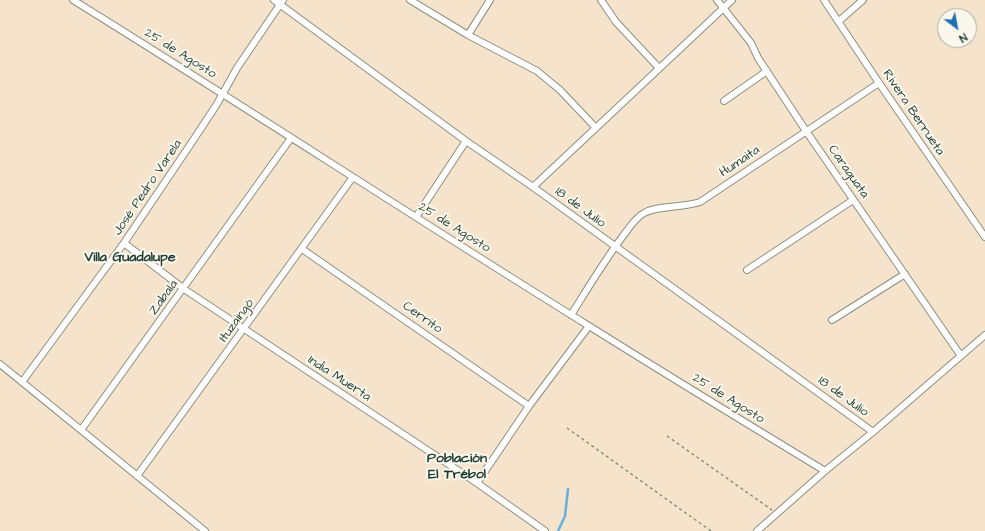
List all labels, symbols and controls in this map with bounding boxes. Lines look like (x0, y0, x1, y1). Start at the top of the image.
north arrow (937, 8, 977, 48)
street label: 25 de Agosto (141, 26, 219, 82)
text: N (956, 30, 970, 46)
street label: Rivera Berrueta (879, 67, 947, 159)
street label: José Pedro Varela (110, 137, 186, 239)
street label: Caraguata (824, 142, 872, 202)
street label: Humaita (717, 143, 763, 181)
street label: 18 de Julio (552, 184, 608, 232)
street label: 25 de Agosto (415, 200, 493, 256)
district label: Villa Guadalupe (85, 250, 175, 266)
street label: Zabala (146, 277, 182, 319)
street label: Ituzaingó (216, 296, 258, 346)
street label: Cerrito (399, 299, 445, 337)
street label: India Muerta (304, 353, 374, 405)
street label: 25 de Agosto (689, 371, 767, 427)
street label: 18 de Julio (815, 373, 871, 421)
district label: Población El Trébol (427, 451, 487, 484)

